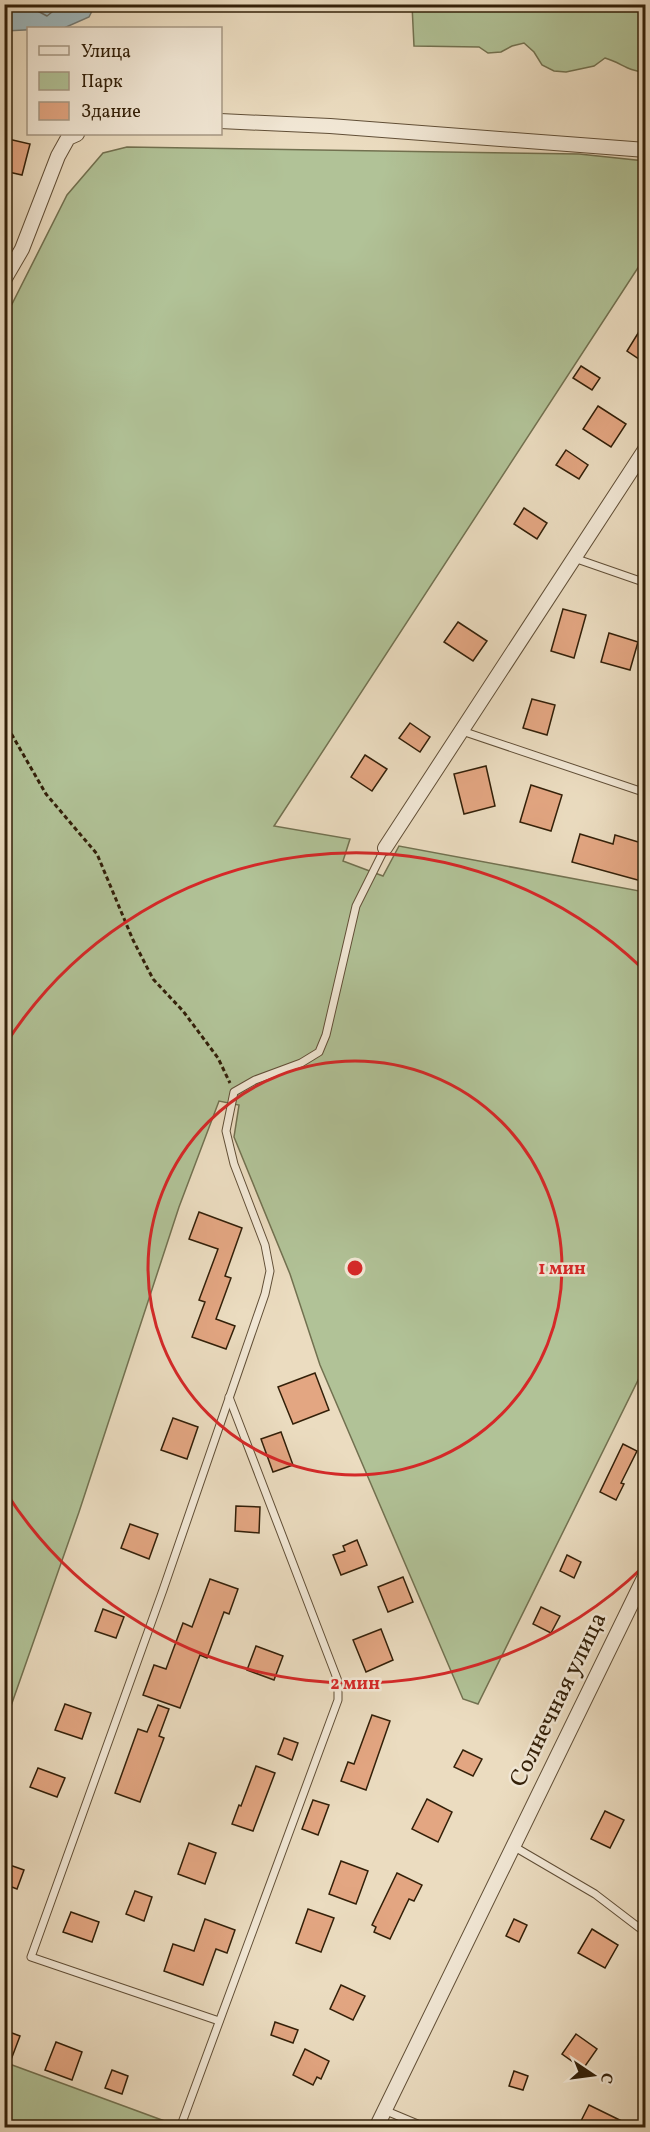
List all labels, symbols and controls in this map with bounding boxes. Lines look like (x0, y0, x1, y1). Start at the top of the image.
legend (27, 27, 222, 135)
text: Улица (81, 40, 131, 65)
text: Парк (81, 70, 123, 95)
text: Здание (81, 100, 141, 125)
text: 1 мин (538, 1257, 586, 1282)
centre of rings (345, 1258, 365, 1278)
street label: Солнечная улица (502, 1607, 616, 1793)
text: 2 мин (330, 1672, 380, 1697)
north arrow (563, 2045, 623, 2105)
text: С (594, 2070, 618, 2085)

